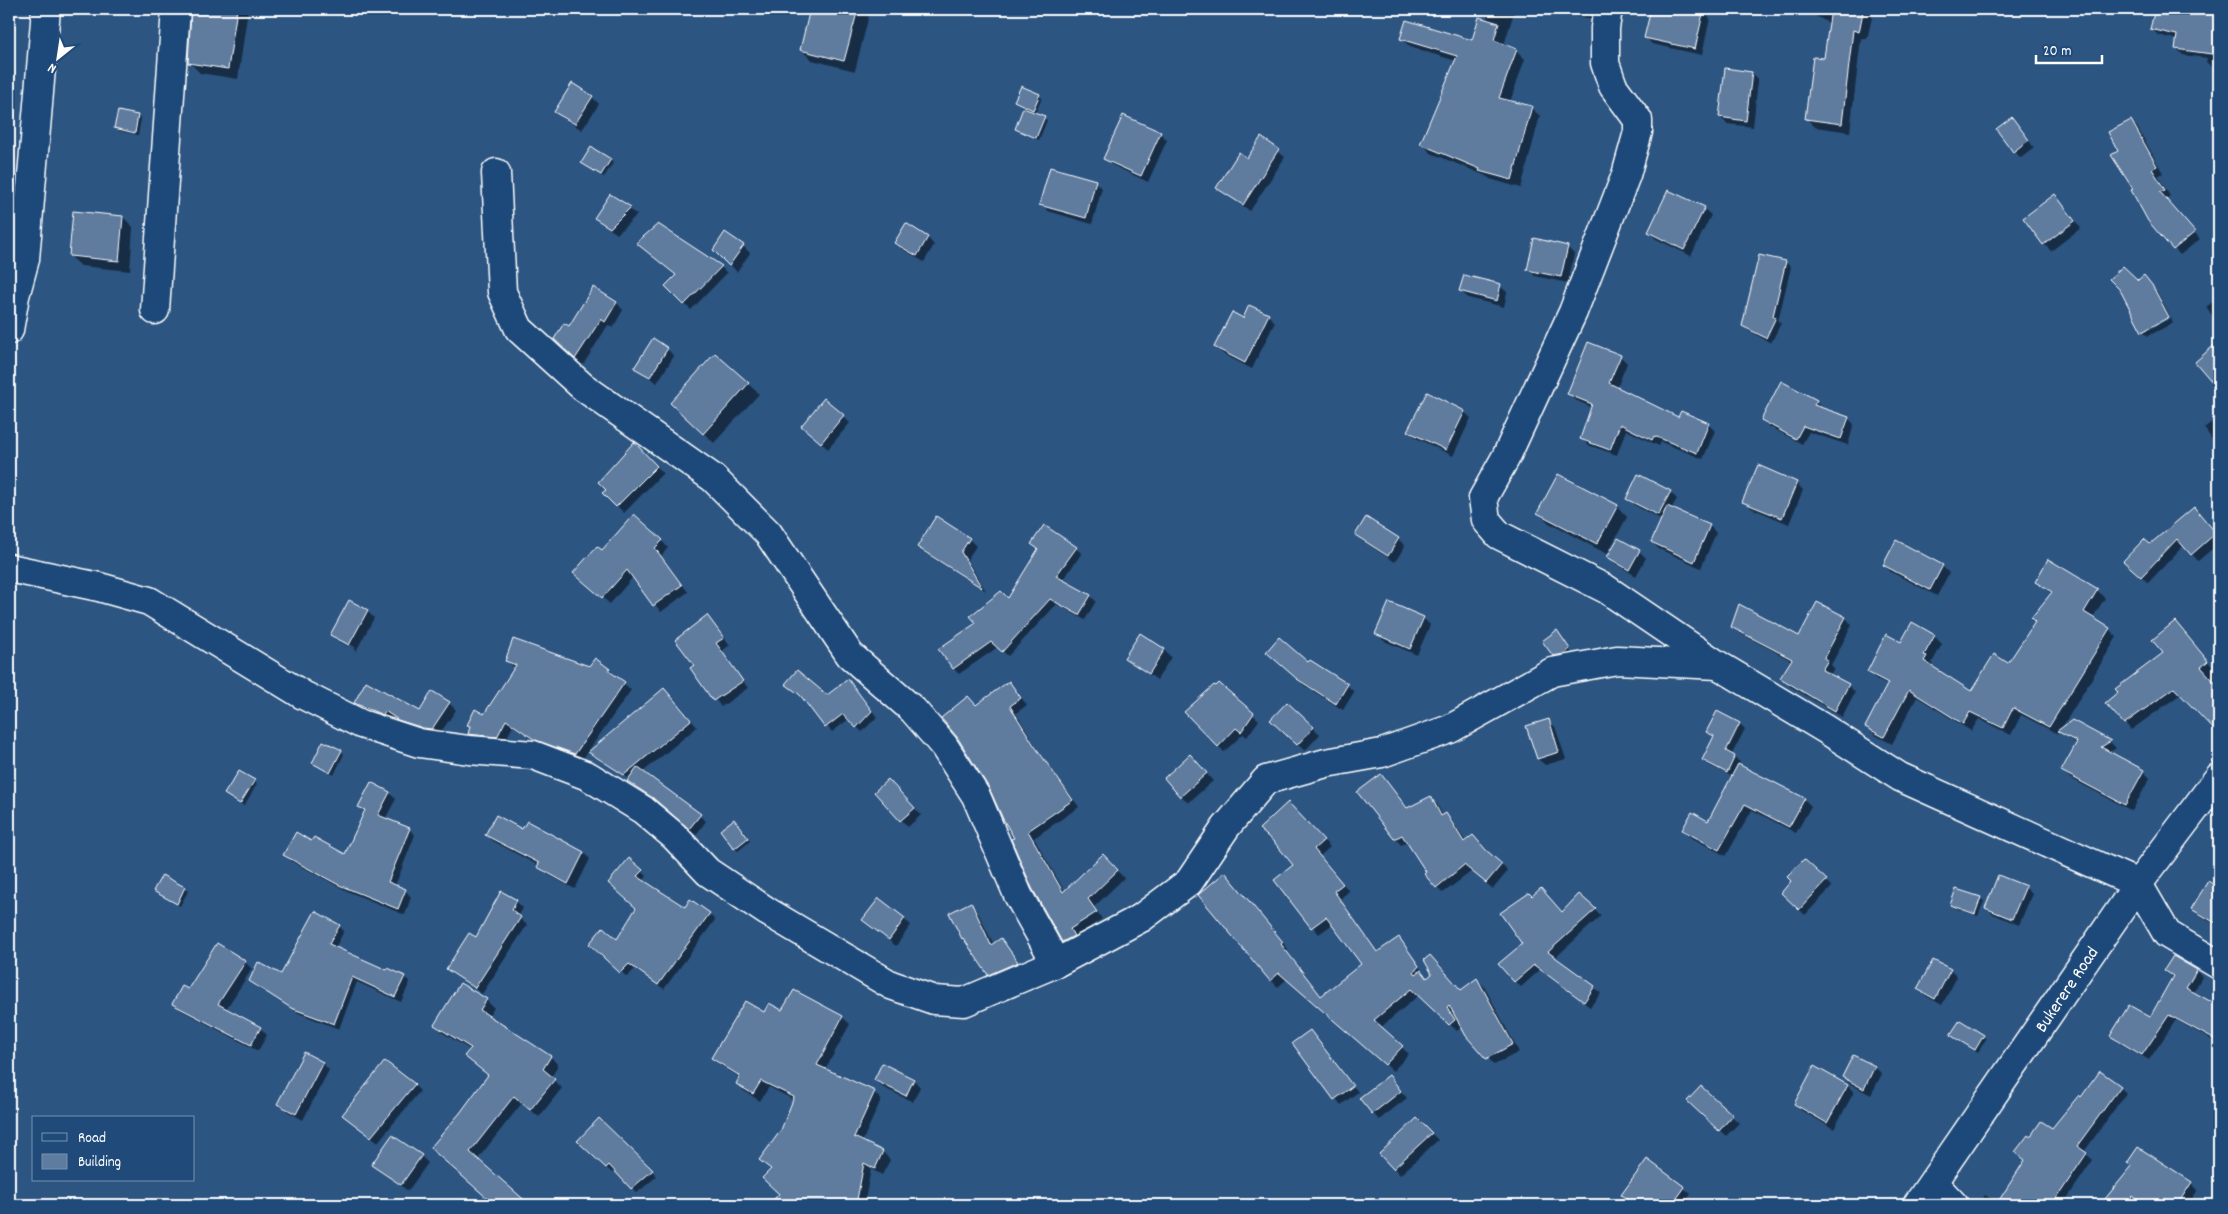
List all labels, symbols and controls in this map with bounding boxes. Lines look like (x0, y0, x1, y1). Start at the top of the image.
north arrow (32, 32, 82, 82)
scale bar (2036, 32, 2102, 64)
text: 20 m (2043, 41, 2071, 63)
text: N (44, 57, 60, 78)
street label: Bukerere Road (2030, 943, 2106, 1038)
legend (32, 1116, 195, 1182)
text: Road (78, 1128, 106, 1150)
text: Building (78, 1152, 121, 1174)

